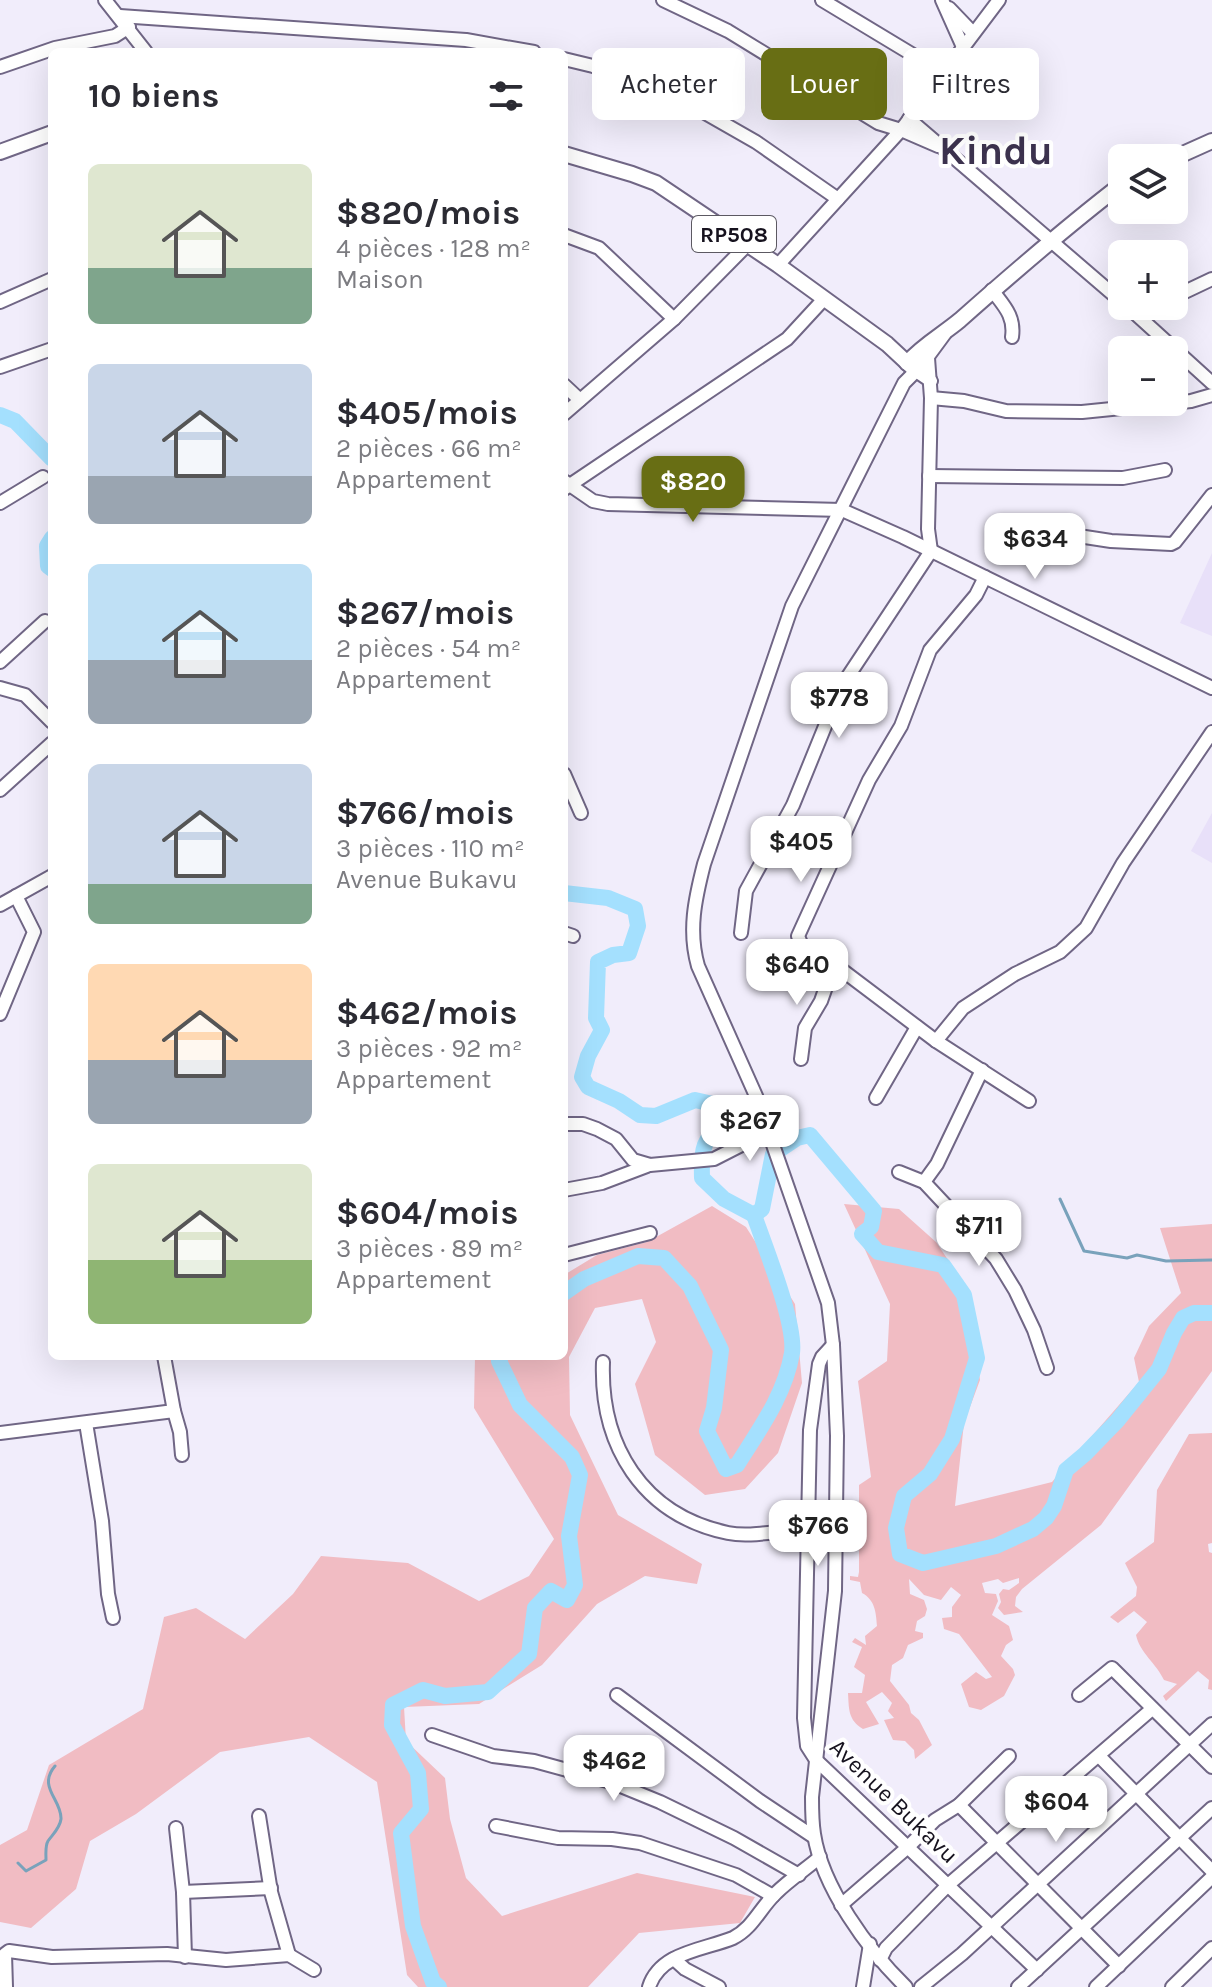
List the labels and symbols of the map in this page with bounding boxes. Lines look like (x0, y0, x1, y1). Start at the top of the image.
district label: Kindu (939, 127, 1053, 174)
road number: RP508 (692, 216, 776, 252)
pin: $820 (646, 456, 740, 524)
pin: $634 (988, 513, 1082, 581)
pin: $778 (792, 672, 886, 740)
pin: $405 (754, 816, 848, 884)
pin: $640 (750, 939, 844, 1007)
pin: $267 (703, 1095, 797, 1163)
pin: $711 (932, 1200, 1026, 1268)
pin: $766 (771, 1500, 865, 1568)
street label: Avenue Bukavu (824, 1733, 964, 1869)
pin: $462 (567, 1735, 661, 1803)
pin: $604 (1009, 1776, 1103, 1844)

